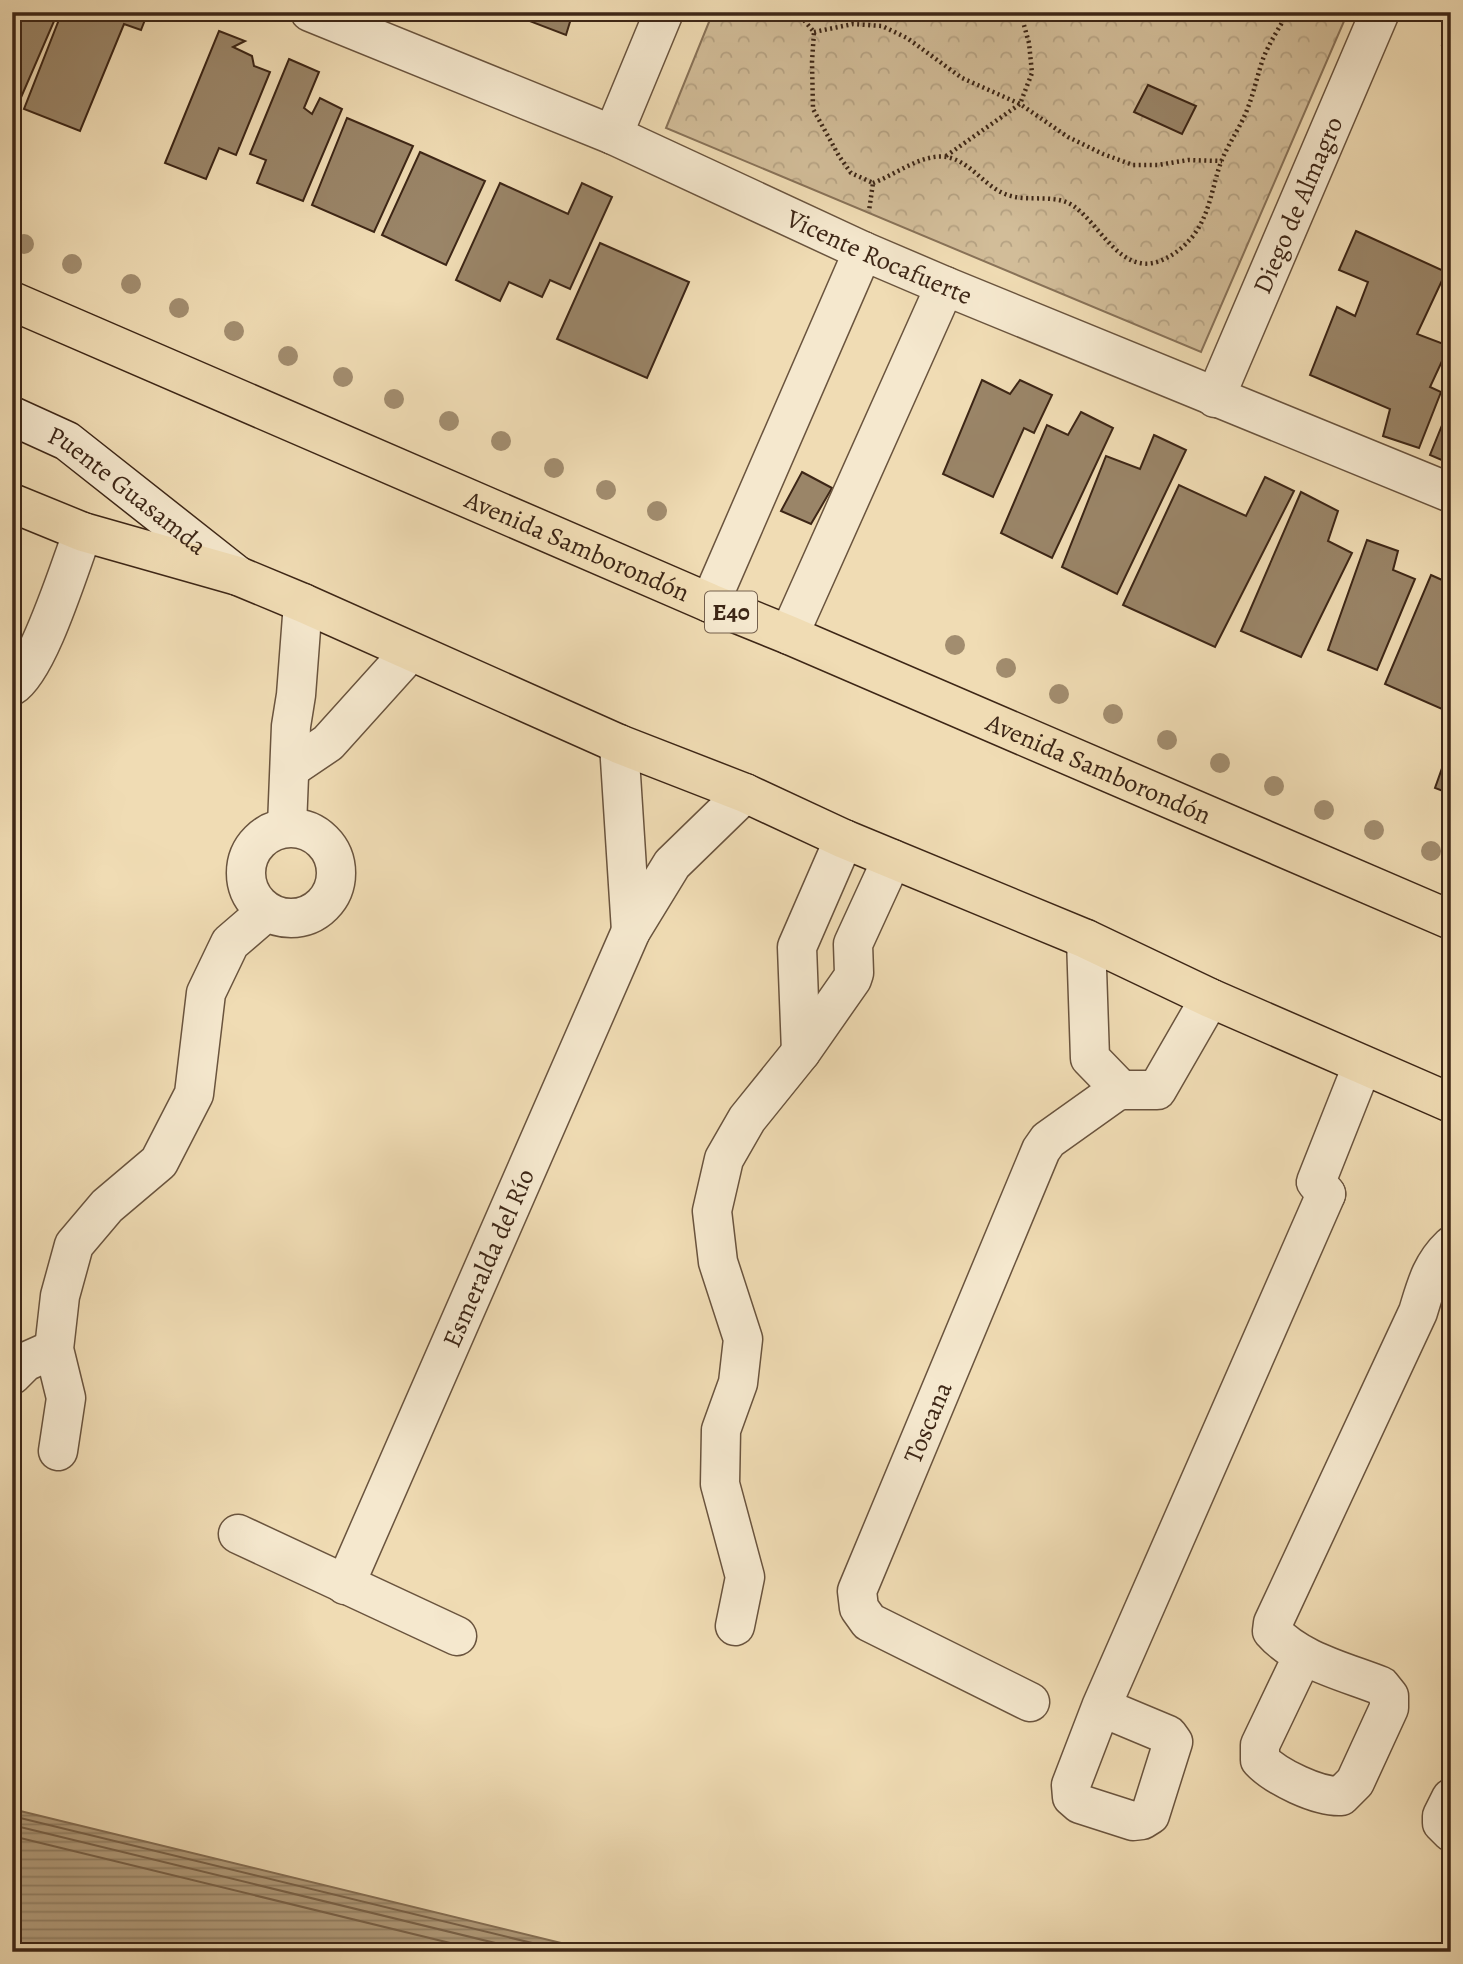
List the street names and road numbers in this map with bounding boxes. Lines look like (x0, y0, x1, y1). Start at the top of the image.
street label: Diego de Almagro (1245, 111, 1351, 299)
street label: Vicente Rocafuerte (780, 200, 977, 313)
street label: Puente Guasamda (42, 418, 214, 563)
street label: Avenida Samborondón (458, 482, 695, 610)
road number: E40 (705, 592, 757, 632)
street label: Avenida Samborondón (980, 705, 1216, 833)
street label: Esmeralda del Río (434, 1163, 543, 1353)
street label: Toscana (895, 1376, 960, 1469)

